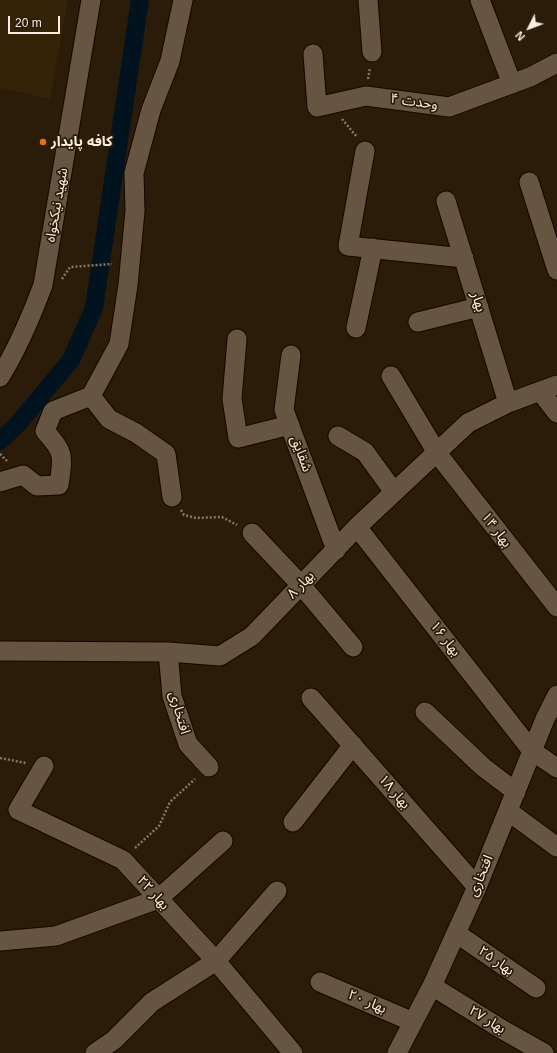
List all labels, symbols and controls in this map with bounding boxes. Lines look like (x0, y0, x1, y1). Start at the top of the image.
scale bar (10, 8, 62, 34)
north arrow (509, 8, 549, 48)
text: 20 m (15, 16, 42, 30)
text: N (513, 29, 527, 43)
street label: وحدت ۴ (389, 90, 439, 114)
place label: کافه پایدار (51, 134, 113, 150)
marker: کافه پایدار (38, 137, 48, 147)
street label: شهید نیکخواه (42, 166, 72, 244)
street label: بهار (467, 290, 489, 314)
street label: شقایق (287, 434, 315, 474)
street label: بهار ۱۴ (477, 509, 515, 551)
street label: بهار ۸ (284, 568, 318, 602)
street label: بهار ۱۶ (426, 618, 464, 660)
street label: افتخاری (165, 690, 193, 736)
street label: بهار ۱۸ (375, 771, 413, 813)
street label: افتخاری (465, 853, 497, 899)
street label: بهار ۲۲ (133, 873, 173, 913)
street label: بهار ۲۵ (475, 943, 517, 979)
street label: بهار ۲۰ (345, 986, 389, 1018)
street label: بهار ۲۷ (466, 1002, 508, 1038)

